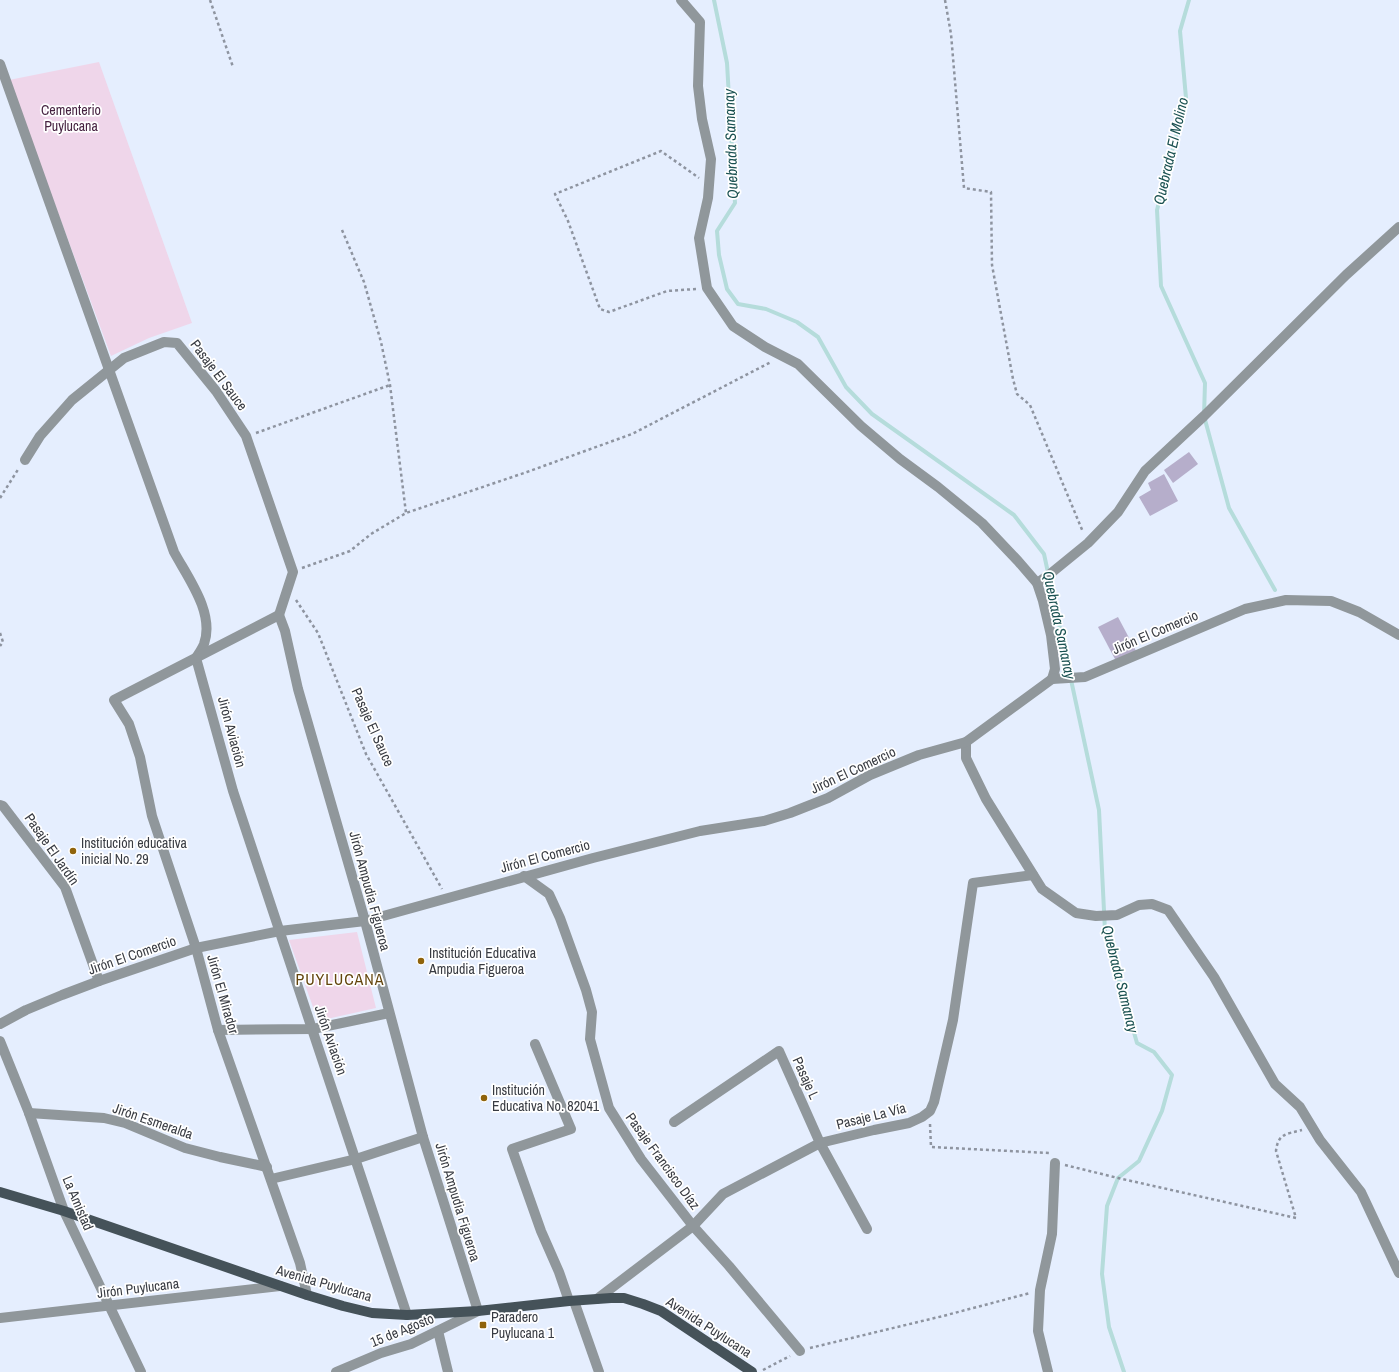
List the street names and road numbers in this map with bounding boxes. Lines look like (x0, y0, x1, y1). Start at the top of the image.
street label: Pasaje El Sauce (186, 336, 252, 414)
street label: Jirón El Comercio (1109, 606, 1201, 658)
street label: Pasaje El Sauce (348, 685, 398, 769)
street label: Jirón Aviación (214, 695, 250, 769)
street label: Jirón El Comercio (808, 742, 898, 798)
street label: Pasaje El Jardín (21, 810, 83, 888)
street label: Jirón Ampudia Figueroa (345, 829, 395, 953)
street label: Jirón El Comercio (498, 835, 592, 877)
street label: Jirón El Comercio (86, 932, 178, 978)
street label: Jirón El Mirador (203, 952, 243, 1036)
street label: Jirón Aviación (311, 1003, 351, 1077)
street label: Pasaje L (789, 1054, 824, 1103)
street label: Pasaje La Vía (834, 1098, 908, 1133)
street label: Jirón Esmeralda (111, 1099, 196, 1143)
street label: Pasaje Francisco Díaz (622, 1109, 704, 1213)
street label: Jirón Ampudia Figueroa (431, 1140, 485, 1264)
street label: La Amistad (58, 1173, 98, 1233)
street label: Avenida Puylucana (273, 1260, 375, 1305)
street label: Jirón Puylucana (96, 1274, 181, 1302)
street label: Avenida Puylucana (662, 1292, 756, 1362)
street label: 15 de Agosto (368, 1309, 436, 1351)

